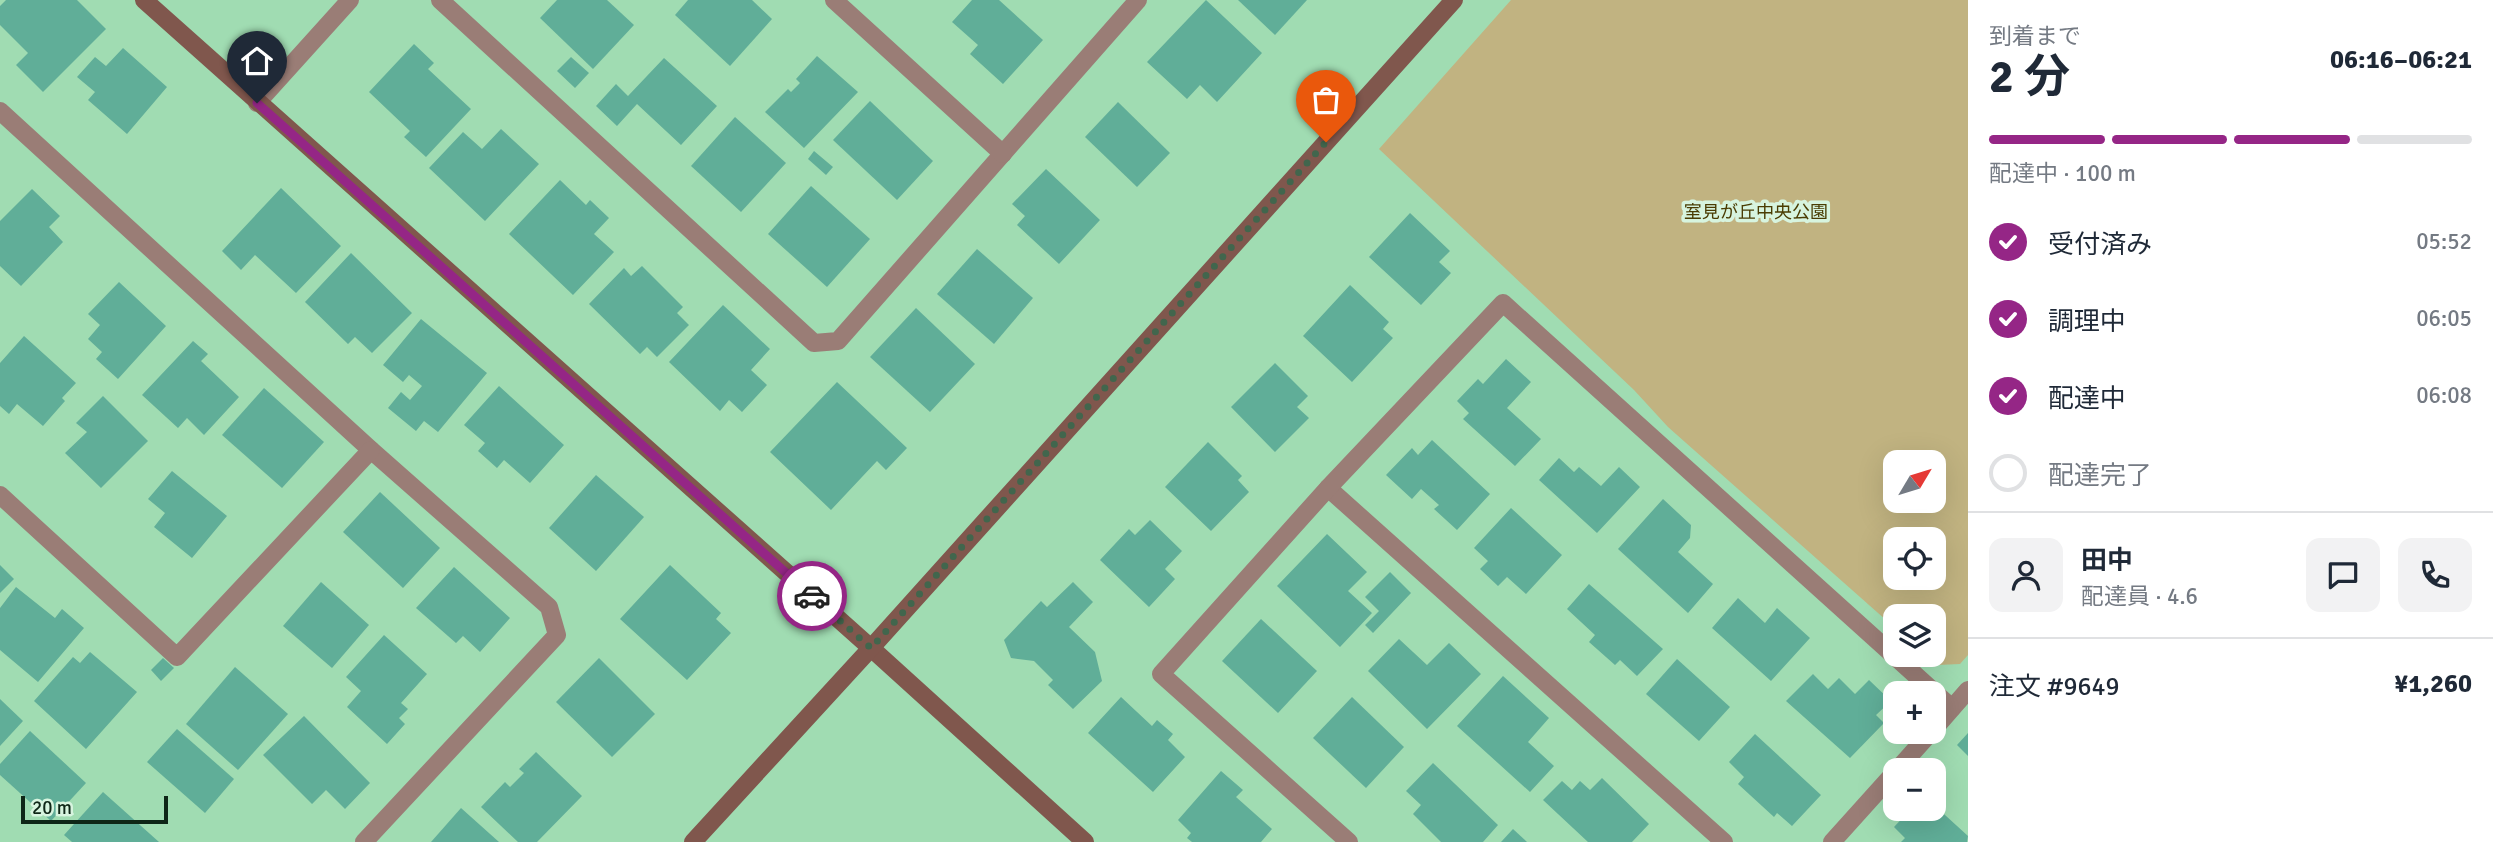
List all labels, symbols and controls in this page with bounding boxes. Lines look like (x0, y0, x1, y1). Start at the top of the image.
text: 到着まで (1989, 22, 2081, 51)
pin (227, 31, 287, 103)
icon: home (238, 42, 276, 80)
text: 06:16–06:21 (2330, 44, 2472, 76)
text: 2 分 (1989, 49, 2070, 105)
pin (1296, 70, 1356, 142)
icon: bag (1307, 81, 1345, 119)
text: 配達中 · 100 m (1989, 159, 2136, 188)
park label: 室見が丘中央公園 (1684, 201, 1828, 223)
icon: check (1989, 223, 2027, 261)
text: 05:52 (2416, 227, 2472, 256)
text: 受付済み (2048, 229, 2152, 261)
icon: check (1989, 300, 2027, 338)
text: 06:05 (2416, 304, 2472, 333)
text: 調理中 (2048, 306, 2126, 338)
icon: check (1989, 377, 2027, 415)
text: 06:08 (2416, 381, 2472, 410)
text: 配達中 (2048, 383, 2126, 415)
north arrow (1883, 450, 1946, 513)
map controls (1883, 450, 1946, 821)
text: 配達完了 (2048, 460, 2152, 492)
button: locate (1883, 527, 1946, 590)
button: person (1989, 538, 2063, 612)
button: chat (2306, 538, 2380, 612)
button: phone (2398, 538, 2472, 612)
text: 田中 (2081, 545, 2133, 577)
courier (777, 561, 847, 631)
icon: car (793, 577, 831, 615)
text: 配達員 · 4.6 (2081, 582, 2198, 611)
button: layers (1883, 604, 1946, 667)
text: ¥1,260 (2394, 668, 2472, 700)
text: 注文 #9649 (1989, 671, 2120, 703)
button: + (1883, 681, 1946, 744)
button: − (1883, 758, 1946, 821)
scale bar (21, 793, 168, 825)
text: 20 m (32, 796, 72, 820)

